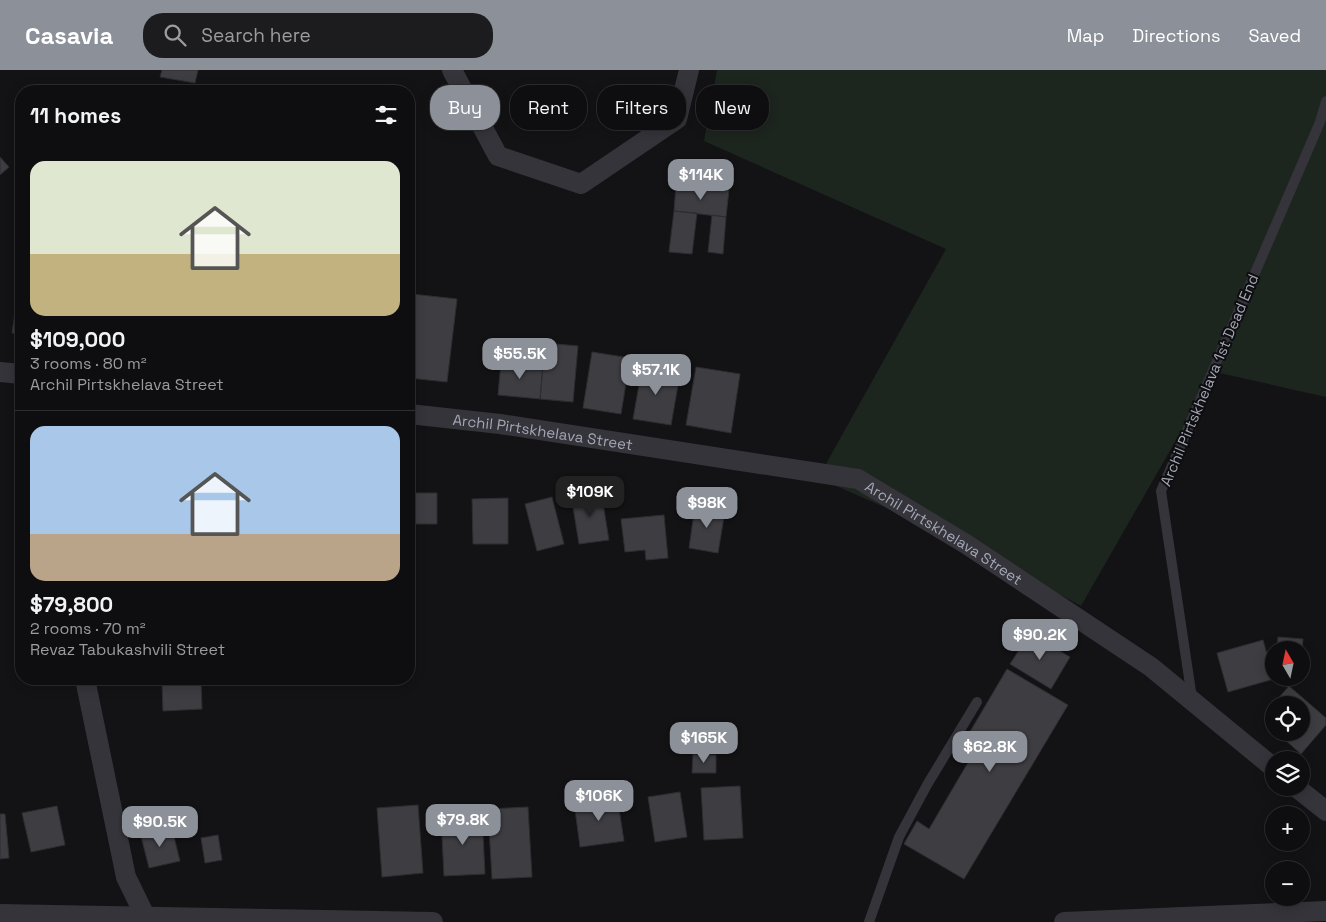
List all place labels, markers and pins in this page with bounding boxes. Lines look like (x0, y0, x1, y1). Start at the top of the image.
pin: $114K (666, 158, 736, 201)
pin: $55.5K (479, 338, 561, 380)
pin: $57.1K (615, 354, 697, 396)
pin: $109K (555, 476, 625, 518)
pin: $98K (677, 486, 737, 529)
pin: $90.2K (999, 618, 1081, 661)
pin: $165K (669, 722, 739, 764)
pin: $62.8K (949, 730, 1031, 773)
pin: $106K (564, 780, 634, 822)
pin: $79.8K (422, 804, 504, 846)
pin: $90.5K (119, 806, 201, 848)

